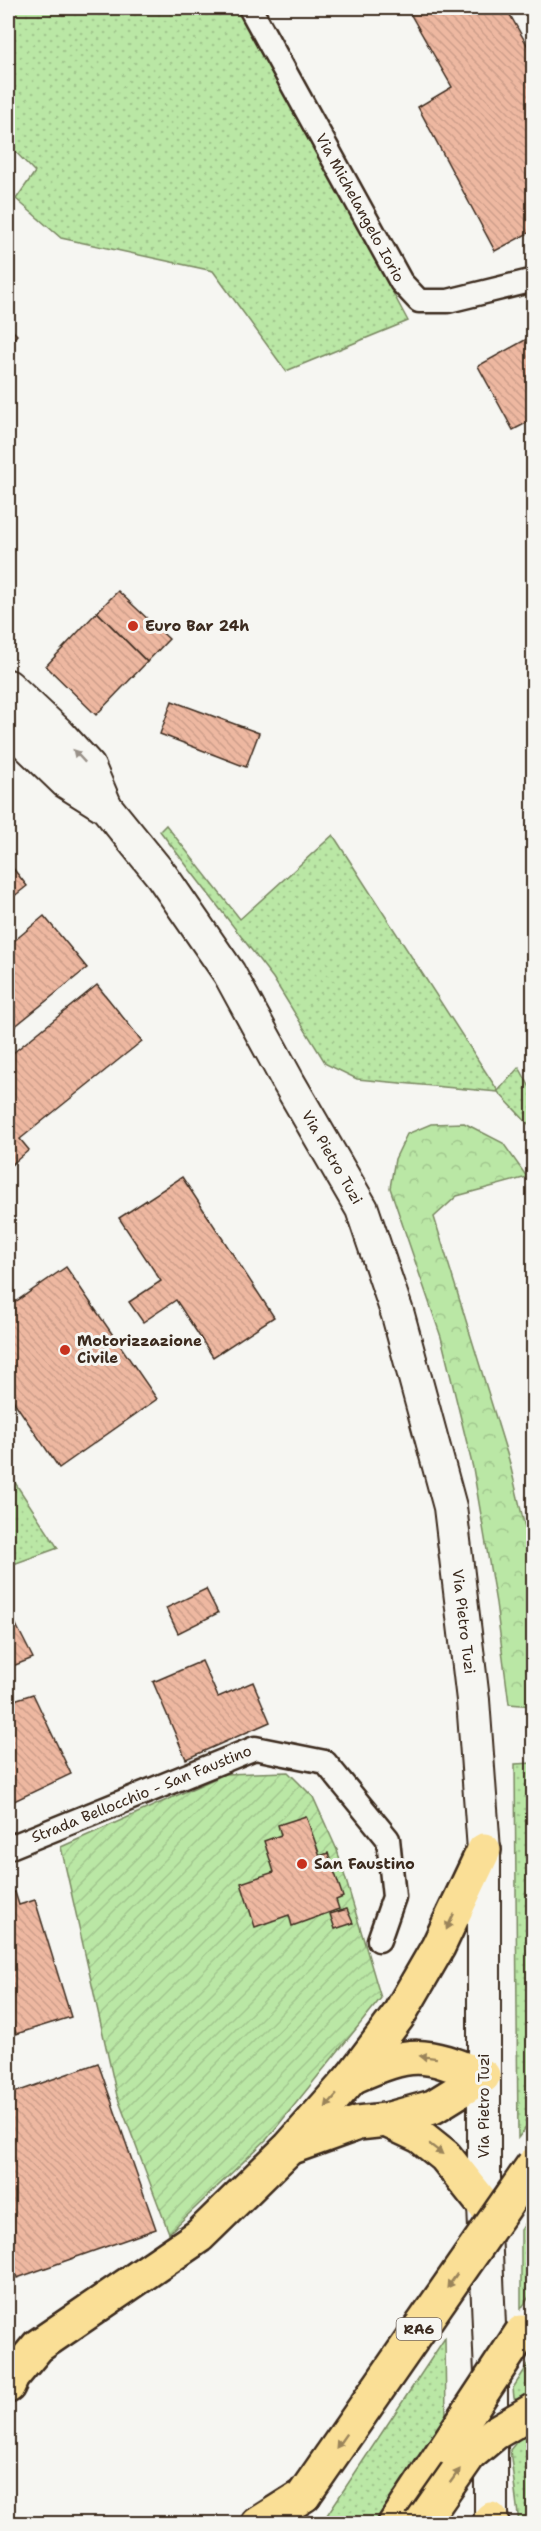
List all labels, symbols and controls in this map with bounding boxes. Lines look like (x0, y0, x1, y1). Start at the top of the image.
street label: Via Michelangelo Iorio (311, 130, 409, 286)
place label: Euro Bar 24h (145, 616, 249, 636)
marker: Euro Bar 24h (126, 619, 140, 633)
one-way arrow (73, 749, 86, 764)
street label: Via Pietro Tuzi (297, 1107, 367, 1208)
place label: Motorizzazione Civile (77, 1331, 202, 1368)
marker: Motorizzazione Civile (58, 1343, 72, 1357)
street label: Via Pietro Tuzi (447, 1568, 480, 1675)
street label: Strada Bellocchio - San Faustino (28, 1740, 255, 1848)
place label: San Faustino (314, 1854, 415, 1874)
marker: San Faustino (295, 1857, 309, 1871)
one-way arrow (445, 1914, 454, 1931)
one-way arrow (418, 2052, 437, 2062)
street label: Via Pietro Tuzi (474, 2053, 494, 2159)
one-way arrow (325, 2093, 338, 2108)
one-way arrow (428, 2142, 444, 2155)
one-way arrow (447, 2273, 458, 2289)
road number: RA6 (396, 2318, 442, 2340)
one-way arrow (335, 2433, 347, 2449)
one-way arrow (449, 2468, 461, 2484)

